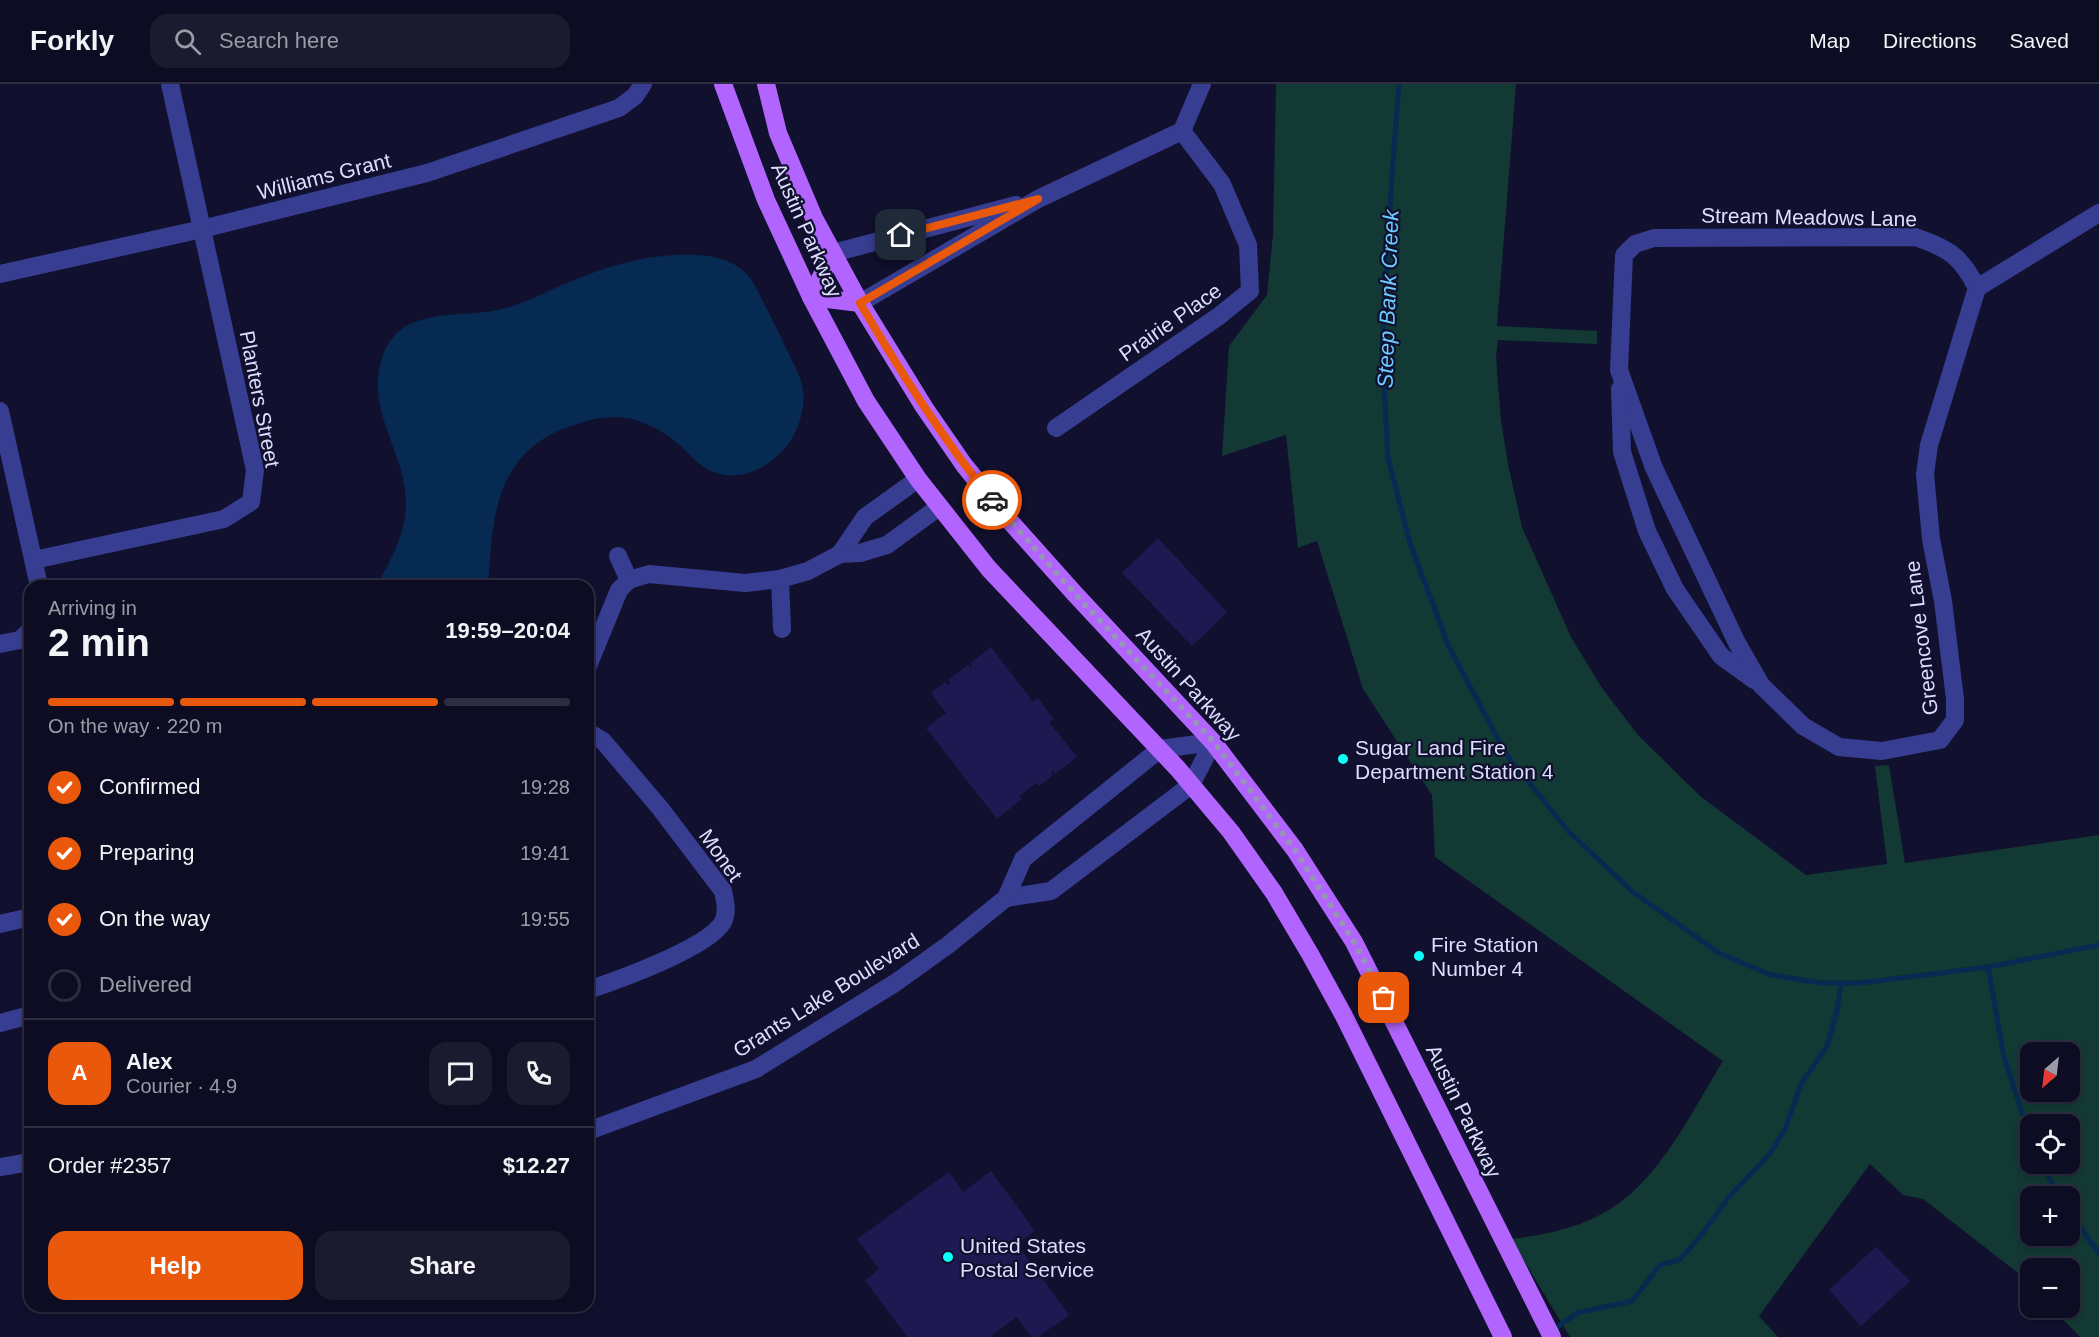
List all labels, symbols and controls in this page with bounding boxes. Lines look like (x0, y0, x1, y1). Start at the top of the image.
search box (150, 14, 570, 68)
text: Forkly (30, 25, 114, 56)
icon: search (171, 25, 204, 58)
text: Search here (219, 28, 339, 53)
text: Map (1809, 29, 1850, 52)
text: Directions (1883, 29, 1976, 52)
text: Saved (2009, 29, 2069, 52)
street label: Williams Grant (255, 148, 393, 204)
street label: Austin Parkway (767, 159, 847, 301)
street label: Stream Meadows Lane (1701, 204, 1917, 230)
water label: Steep Bank Creek (1372, 208, 1404, 389)
pin (875, 209, 926, 260)
icon: home (884, 218, 917, 251)
street label: Prairie Place (1115, 278, 1225, 366)
street label: Planters Street (235, 329, 285, 470)
courier (962, 470, 1022, 530)
icon: car (976, 484, 1009, 517)
street label: Greencove Lane (1900, 560, 1942, 716)
text: Arriving in (48, 597, 137, 619)
text: 19:59–20:04 (445, 618, 570, 643)
text: 2 min (48, 621, 150, 664)
street label: Austin Parkway (1132, 623, 1246, 746)
text: On the way · 220 m (48, 715, 223, 737)
place label: Sugar Land Fire Department Station 4 (1355, 736, 1554, 783)
marker: Sugar Land Fire Department Station 4 (1336, 752, 1350, 766)
icon: check (48, 771, 81, 804)
text: Confirmed (99, 774, 200, 799)
text: 19:28 (520, 776, 570, 798)
street label: Monet (695, 824, 747, 886)
icon: check (48, 837, 81, 870)
text: Preparing (99, 840, 194, 865)
text: 19:41 (520, 842, 570, 864)
icon: check (48, 903, 81, 936)
text: On the way (99, 906, 210, 931)
text: 19:55 (520, 908, 570, 930)
street label: Grants Lake Boulevard (729, 928, 923, 1062)
place label: Fire Station Number 4 (1431, 933, 1538, 980)
marker: Fire Station Number 4 (1412, 949, 1426, 963)
text: Delivered (99, 972, 192, 997)
pin (1358, 972, 1409, 1023)
icon: bag (1367, 981, 1400, 1014)
street label: Austin Parkway (1422, 1041, 1506, 1182)
button: chat (429, 1042, 492, 1105)
button: phone (507, 1042, 570, 1105)
north arrow (2020, 1042, 2080, 1102)
map controls (2020, 1042, 2080, 1318)
text: Alex (126, 1049, 172, 1074)
text: A (72, 1060, 87, 1085)
text: Courier · 4.9 (126, 1075, 237, 1097)
button: locate (2020, 1114, 2080, 1174)
text: Order #2357 (48, 1153, 172, 1178)
text: $12.27 (503, 1153, 570, 1178)
button: + (2020, 1186, 2080, 1246)
button: Help (48, 1231, 303, 1300)
button: Share (315, 1231, 570, 1300)
place label: United States Postal Service (960, 1234, 1094, 1281)
marker: United States Postal Service (941, 1250, 955, 1264)
button: − (2020, 1258, 2080, 1318)

